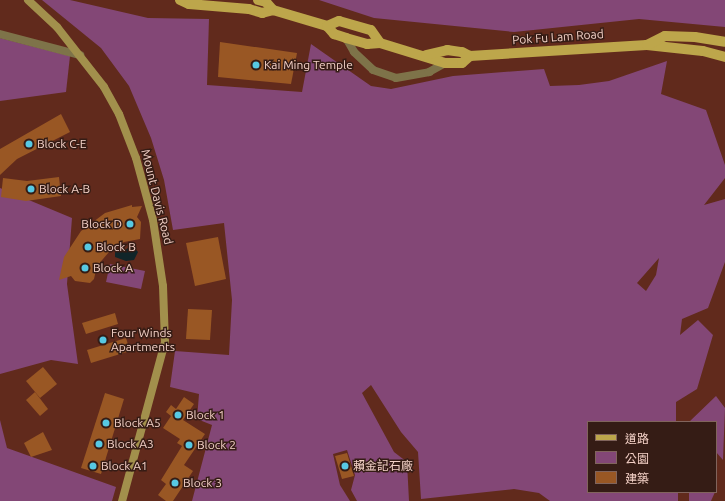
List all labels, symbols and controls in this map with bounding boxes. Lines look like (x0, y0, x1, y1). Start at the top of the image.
street label: Pok Fu Lam Road (512, 27, 604, 47)
place label: Kai Ming Temple (264, 58, 353, 72)
marker: Kai Ming Temple (251, 60, 261, 70)
place label: Block C-E (37, 137, 87, 151)
marker: Block C-E (24, 139, 34, 149)
street label: Mount Davis Road (138, 148, 176, 246)
place label: Block A-B (39, 182, 90, 196)
marker: Block A-B (26, 184, 36, 194)
place label: Block D (81, 217, 122, 231)
marker: Block D (125, 219, 135, 229)
place label: Block B (96, 240, 136, 254)
marker: Block B (83, 242, 93, 252)
place label: Block A (93, 261, 133, 275)
marker: Block A (80, 263, 90, 273)
place label: Four Winds Apartments (111, 326, 175, 354)
marker: Four Winds Apartments (98, 335, 108, 345)
place label: Block 1 (186, 408, 225, 422)
marker: Block 1 (173, 410, 183, 420)
place label: Block A5 (114, 416, 161, 430)
marker: Block A5 (101, 418, 111, 428)
legend (587, 421, 717, 493)
text: 道路 (625, 432, 649, 445)
place label: Block A3 (107, 437, 154, 451)
place label: Block 2 (197, 438, 236, 452)
marker: Block A3 (94, 439, 104, 449)
marker: Block 2 (184, 440, 194, 450)
text: 公園 (625, 452, 649, 465)
place label: Block A1 (101, 459, 148, 473)
place label: 賴金記石廠 (353, 459, 413, 473)
marker: Block A1 (88, 461, 98, 471)
marker: 賴金記石廠 (340, 461, 350, 471)
text: 建築 (625, 472, 649, 485)
place label: Block 3 (183, 476, 222, 490)
marker: Block 3 (170, 478, 180, 488)

